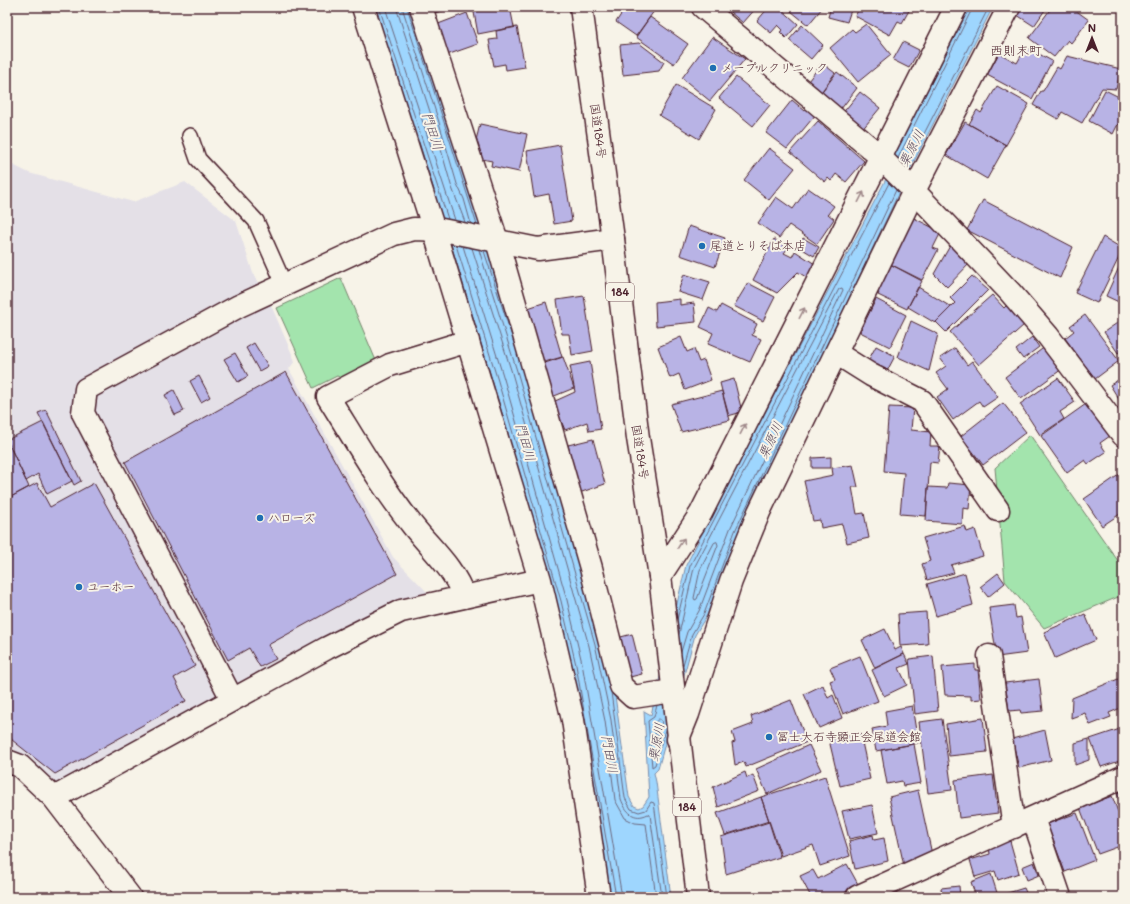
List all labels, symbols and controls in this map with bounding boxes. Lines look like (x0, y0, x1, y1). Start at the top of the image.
north arrow (1072, 18, 1112, 58)
text: N (1088, 20, 1096, 35)
district label: 西則末町 (990, 41, 1042, 58)
place label: メープルクリニック (721, 59, 828, 75)
marker: メープルクリニック (708, 63, 718, 73)
street label: 国道184号 (587, 102, 611, 160)
water label: 門田川 (419, 110, 448, 152)
water label: 栗原川 (894, 127, 927, 169)
one-way arrow (857, 192, 865, 204)
place label: 尾道とりそば本店 (710, 237, 806, 253)
marker: 尾道とりそば本店 (697, 241, 707, 251)
road number: 184 (606, 283, 634, 301)
one-way arrow (799, 308, 806, 320)
water label: 栗原川 (754, 419, 785, 461)
water label: 門田川 (513, 421, 540, 463)
street label: 国道184号 (629, 423, 653, 481)
one-way arrow (740, 424, 748, 436)
place label: ハローズ (268, 509, 315, 525)
marker: ハローズ (255, 513, 265, 523)
one-way arrow (677, 538, 685, 549)
place label: ユーホー (87, 578, 135, 594)
marker: ユーホー (74, 582, 84, 592)
water label: 栗原川 (644, 721, 667, 763)
place label: 冨士大石寺顕正会尾道会館 (777, 728, 921, 744)
marker: 冨士大石寺顕正会尾道会館 (764, 732, 774, 742)
water label: 門田川 (599, 733, 622, 775)
road number: 184 (673, 798, 701, 816)

